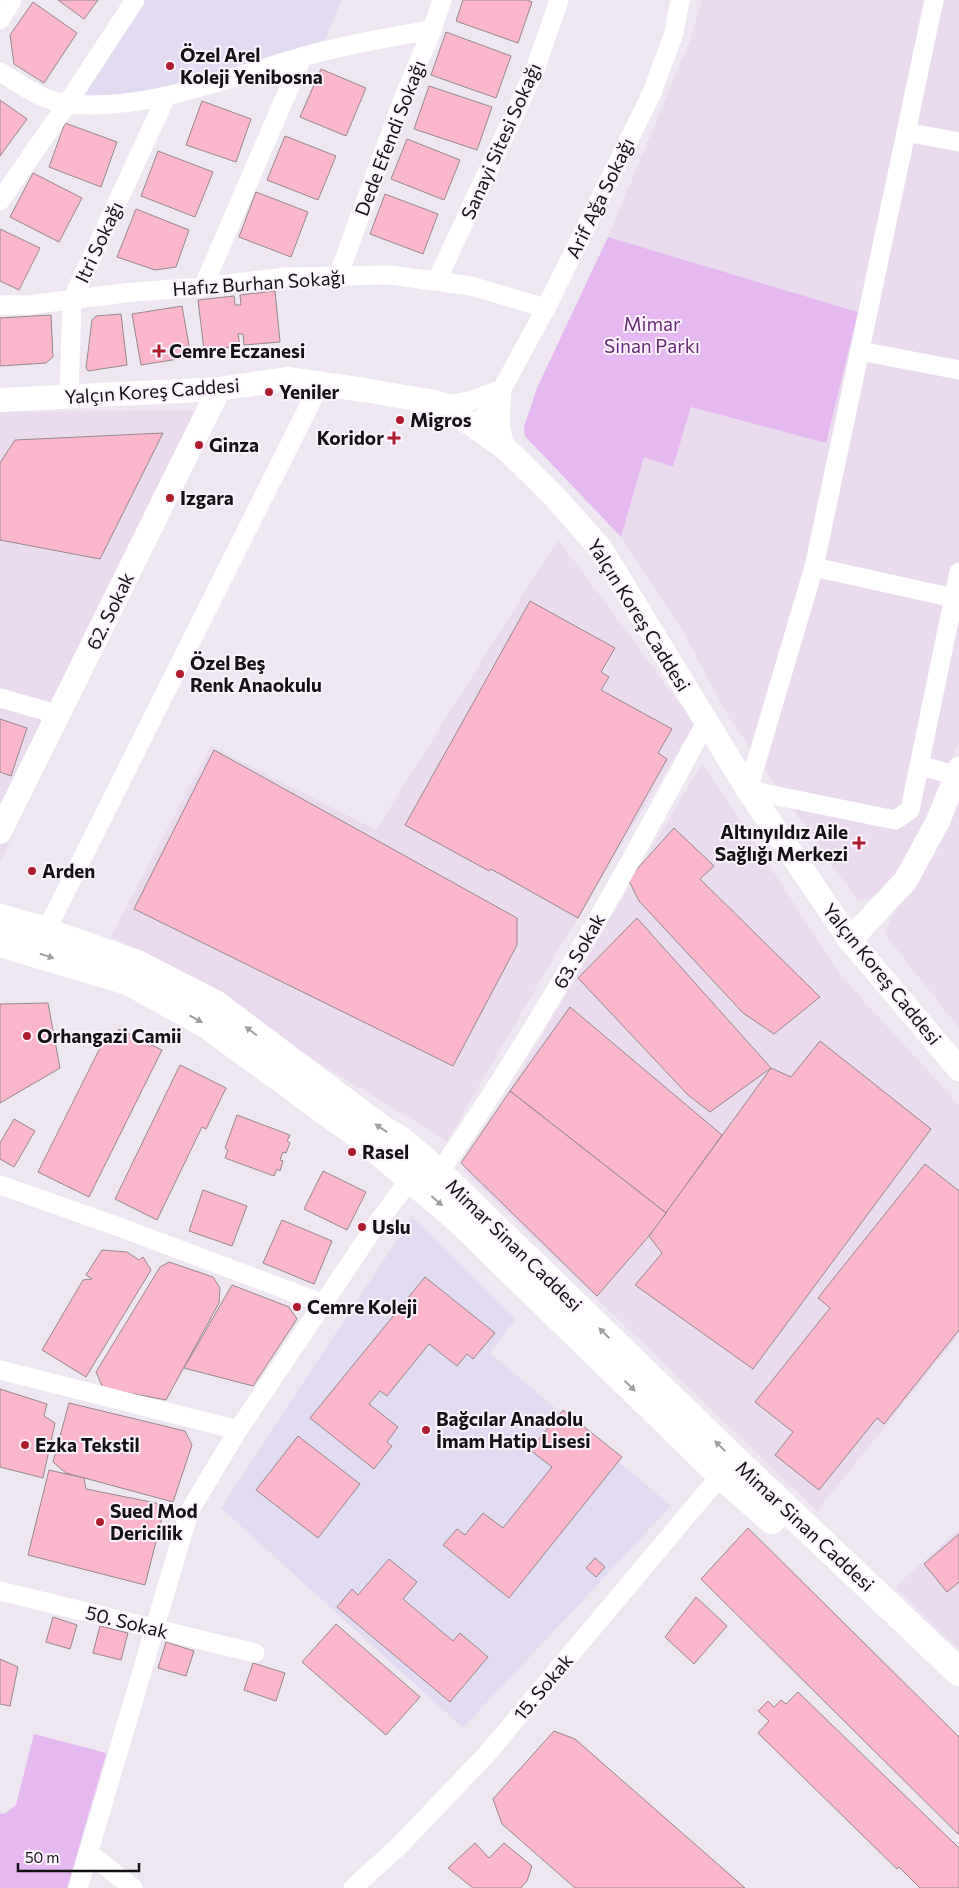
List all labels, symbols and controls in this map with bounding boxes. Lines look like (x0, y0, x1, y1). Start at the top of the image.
place label: Özel Arel Koleji Yenibosna (180, 43, 323, 88)
street label: Dede Efendi Sokağı (349, 57, 430, 219)
street label: Sanayi Sitesi Sokağı (456, 59, 545, 223)
marker: Özel Arel Koleji Yenibosna (164, 60, 176, 72)
street label: Arif Ağa Sokağı (560, 134, 639, 262)
street label: Itri Sokağı (70, 197, 127, 286)
street label: Hafız Burhan Sokağı (172, 265, 346, 300)
park label: Mimar Sinan Parkı (604, 312, 700, 357)
place label: Cemre Eczanesi (169, 339, 305, 362)
marker: Cemre Eczanesi (153, 345, 165, 357)
street label: Yalçın Koreş Caddesi (64, 373, 240, 408)
place label: Yeniler (279, 380, 340, 403)
marker: Yeniler (263, 386, 275, 398)
place label: Migros (410, 408, 472, 431)
marker: Migros (394, 414, 406, 426)
place label: Koridor (317, 426, 384, 449)
marker: Koridor (388, 432, 400, 444)
place label: Ginza (209, 433, 259, 456)
marker: Ginza (193, 439, 205, 451)
place label: Izgara (180, 486, 234, 509)
marker: Izgara (164, 492, 176, 504)
street label: Yalçın Koreş Caddesi (583, 534, 696, 695)
street label: 62. Sokak (81, 568, 138, 653)
place label: Özel Beş Renk Anaokulu (190, 651, 322, 696)
marker: Özel Beş Renk Anaokulu (174, 668, 186, 680)
place label: Altınyıldız Aile Sağlığı Merkezi (715, 820, 848, 865)
marker: Altınyıldız Aile Sağlığı Merkezi (852, 836, 866, 850)
place label: Arden (42, 859, 95, 882)
marker: Arden (26, 865, 38, 877)
street label: Yalçın Koreş Caddesi (818, 898, 947, 1049)
street label: 63. Sokak (548, 909, 609, 993)
one-way arrow (40, 953, 55, 961)
one-way arrow (189, 1014, 203, 1023)
place label: Orhangazi Camii (37, 1024, 182, 1047)
one-way arrow (244, 1026, 258, 1036)
marker: Orhangazi Camii (21, 1030, 33, 1042)
one-way arrow (375, 1123, 388, 1133)
place label: Rasel (362, 1140, 409, 1163)
marker: Rasel (346, 1146, 358, 1158)
street label: Mimar Sinan Caddesi (441, 1174, 587, 1316)
one-way arrow (431, 1195, 443, 1207)
place label: Uslu (372, 1215, 411, 1238)
marker: Uslu (356, 1221, 368, 1233)
place label: Cemre Koleji (307, 1295, 417, 1318)
marker: Cemre Koleji (291, 1301, 303, 1313)
one-way arrow (598, 1327, 610, 1339)
one-way arrow (624, 1380, 636, 1392)
place label: Bağcılar Anadolu İmam Hatip Lisesi (436, 1407, 591, 1452)
marker: Bağcılar Anadolu İmam Hatip Lisesi (420, 1424, 432, 1436)
place label: Ezka Tekstil (35, 1433, 140, 1456)
marker: Ezka Tekstil (19, 1439, 31, 1451)
one-way arrow (715, 1440, 727, 1452)
street label: Mimar Sinan Caddesi (731, 1456, 879, 1596)
place label: Sued Mod Dericilik (110, 1499, 198, 1544)
marker: Sued Mod Dericilik (94, 1516, 106, 1528)
street label: 50. Sokak (84, 1600, 171, 1643)
street label: 15. Sokak (508, 1649, 577, 1725)
scale bar (18, 1840, 139, 1872)
text: 50 m (25, 1848, 59, 1866)

